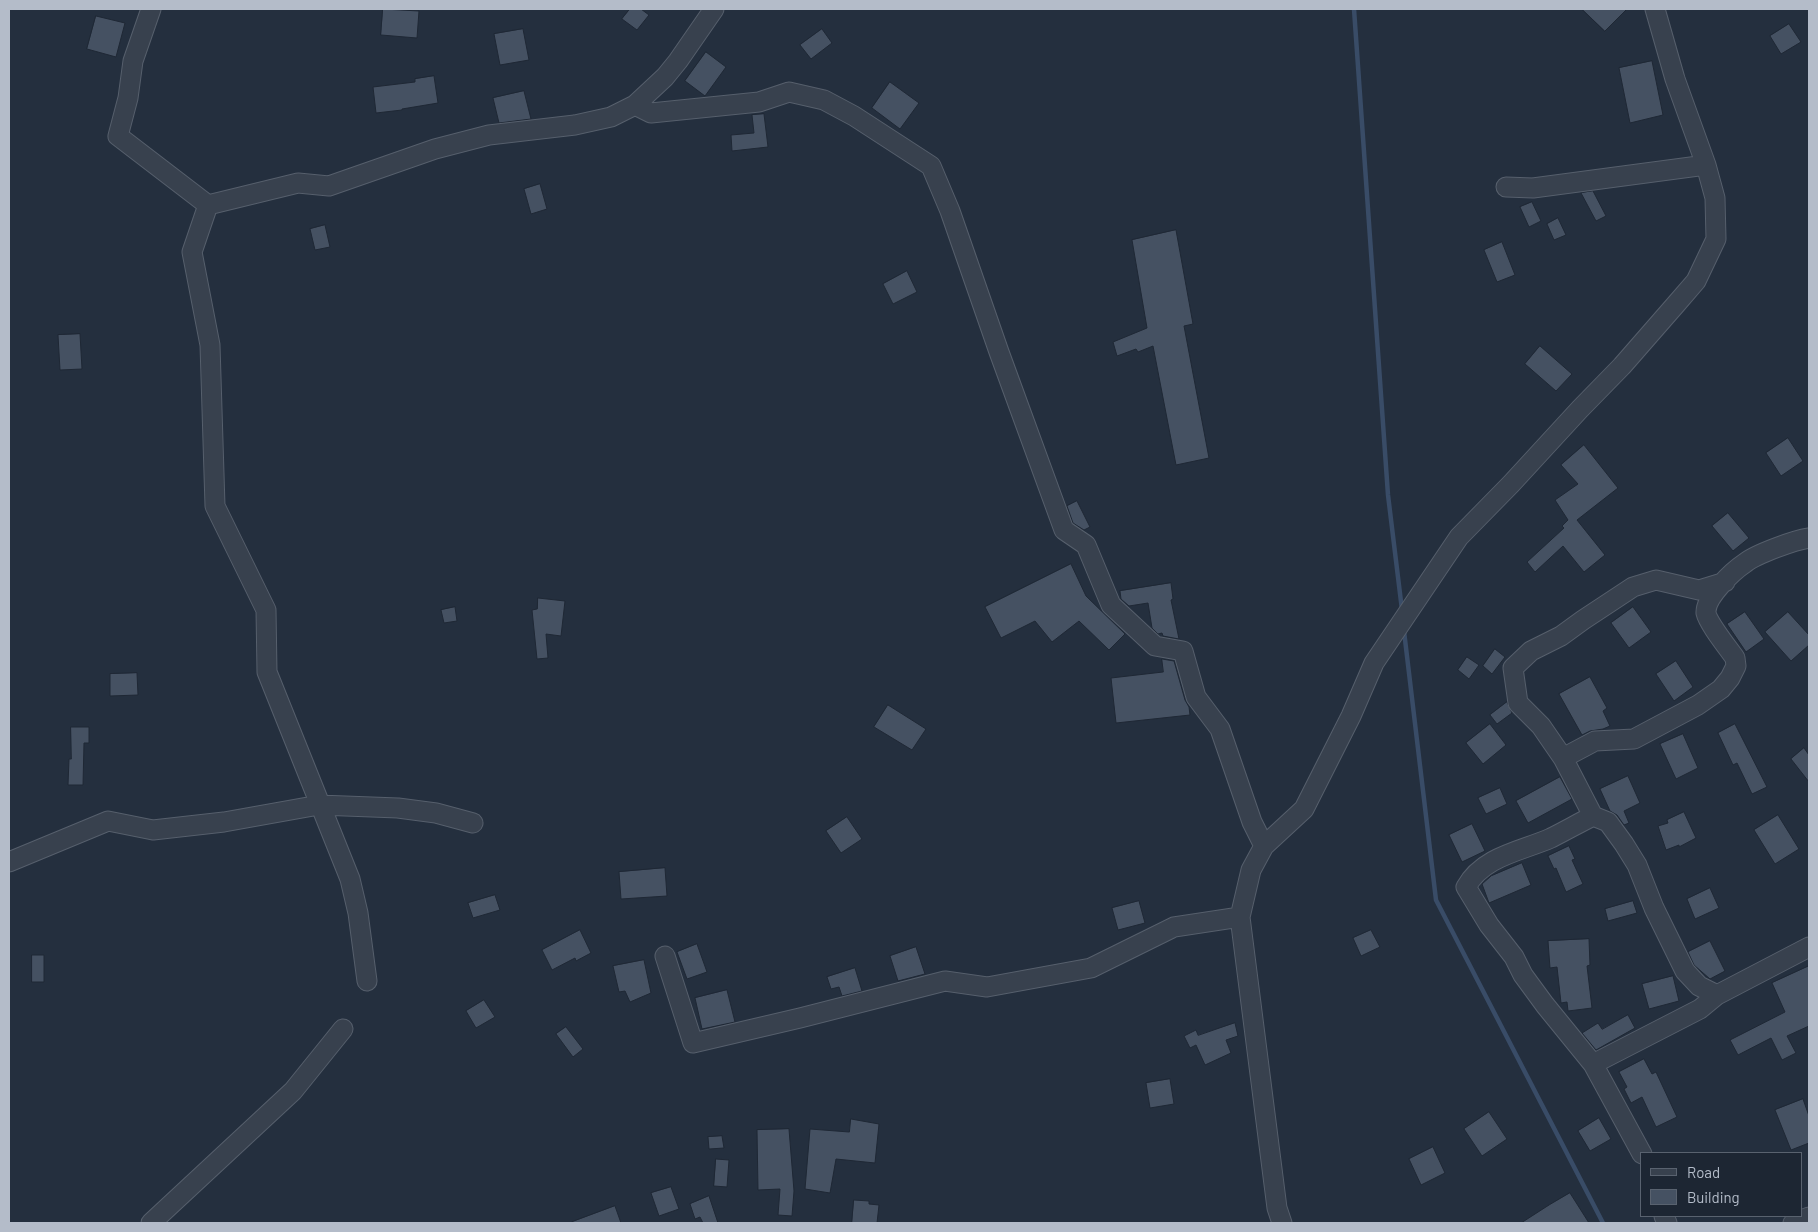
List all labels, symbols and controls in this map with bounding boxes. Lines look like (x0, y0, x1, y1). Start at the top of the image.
legend (1640, 1152, 1803, 1217)
text: Road (1687, 1163, 1720, 1181)
text: Building (1687, 1188, 1740, 1206)

